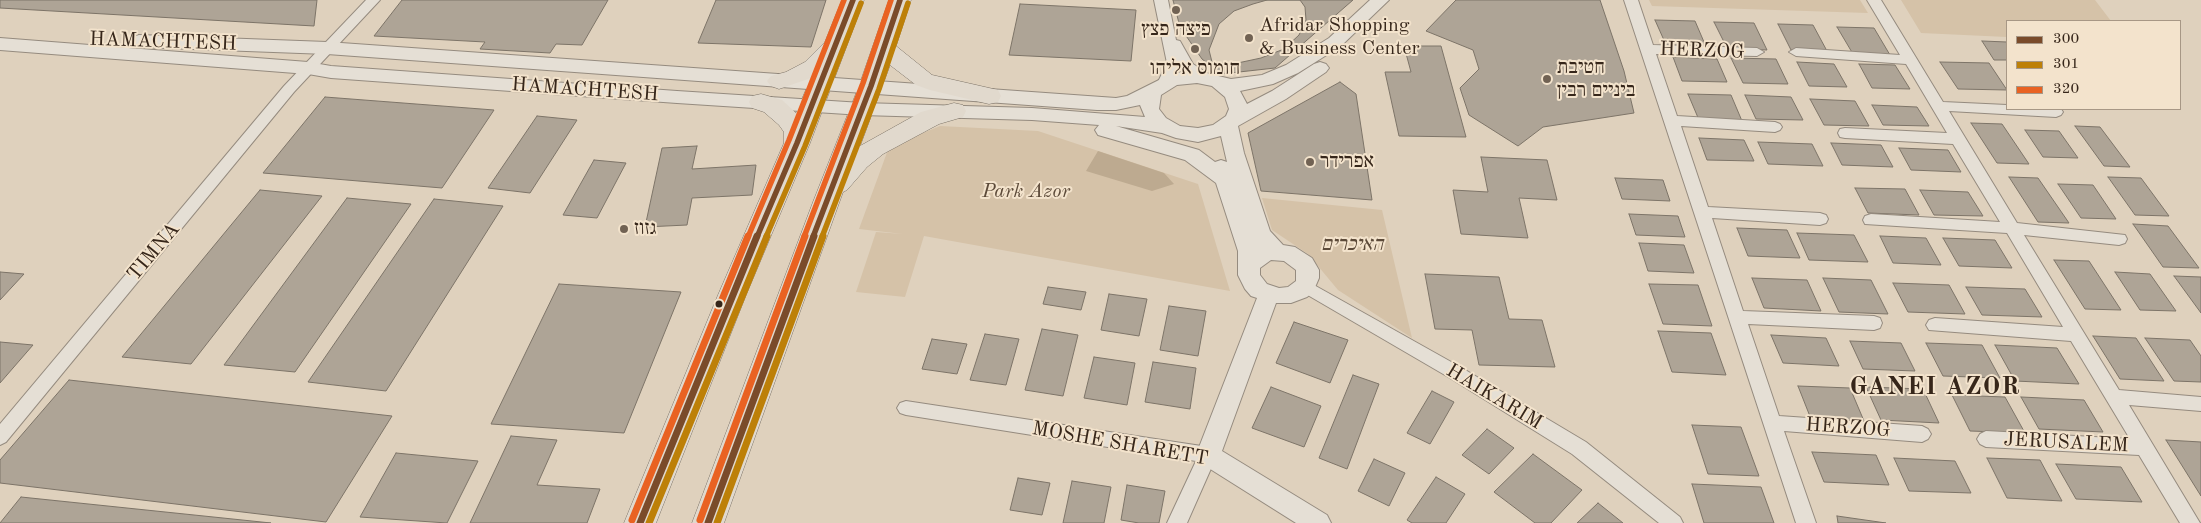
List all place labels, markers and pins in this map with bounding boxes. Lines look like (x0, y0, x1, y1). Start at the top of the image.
marker: פיצה פצץ (1170, 4, 1182, 16)
place label: Afridar Shopping & Business Center (1259, 14, 1420, 61)
place label: פיצה פצץ (1141, 18, 1211, 42)
marker: Afridar Shopping & Business Center (1243, 32, 1255, 44)
marker: חומוס אליהו (1189, 43, 1201, 55)
place label: חטיבת ביניים רבין (1557, 56, 1635, 103)
place label: חומוס אליהו (1150, 57, 1240, 81)
marker: חטיבת ביניים רבין (1541, 73, 1553, 85)
place label: אפרידר (1320, 150, 1374, 174)
marker: אפרידר (1304, 156, 1316, 168)
place label: גזוז (634, 217, 656, 241)
marker: גזוז (618, 223, 630, 235)
unlabelled marker (714, 299, 724, 309)

